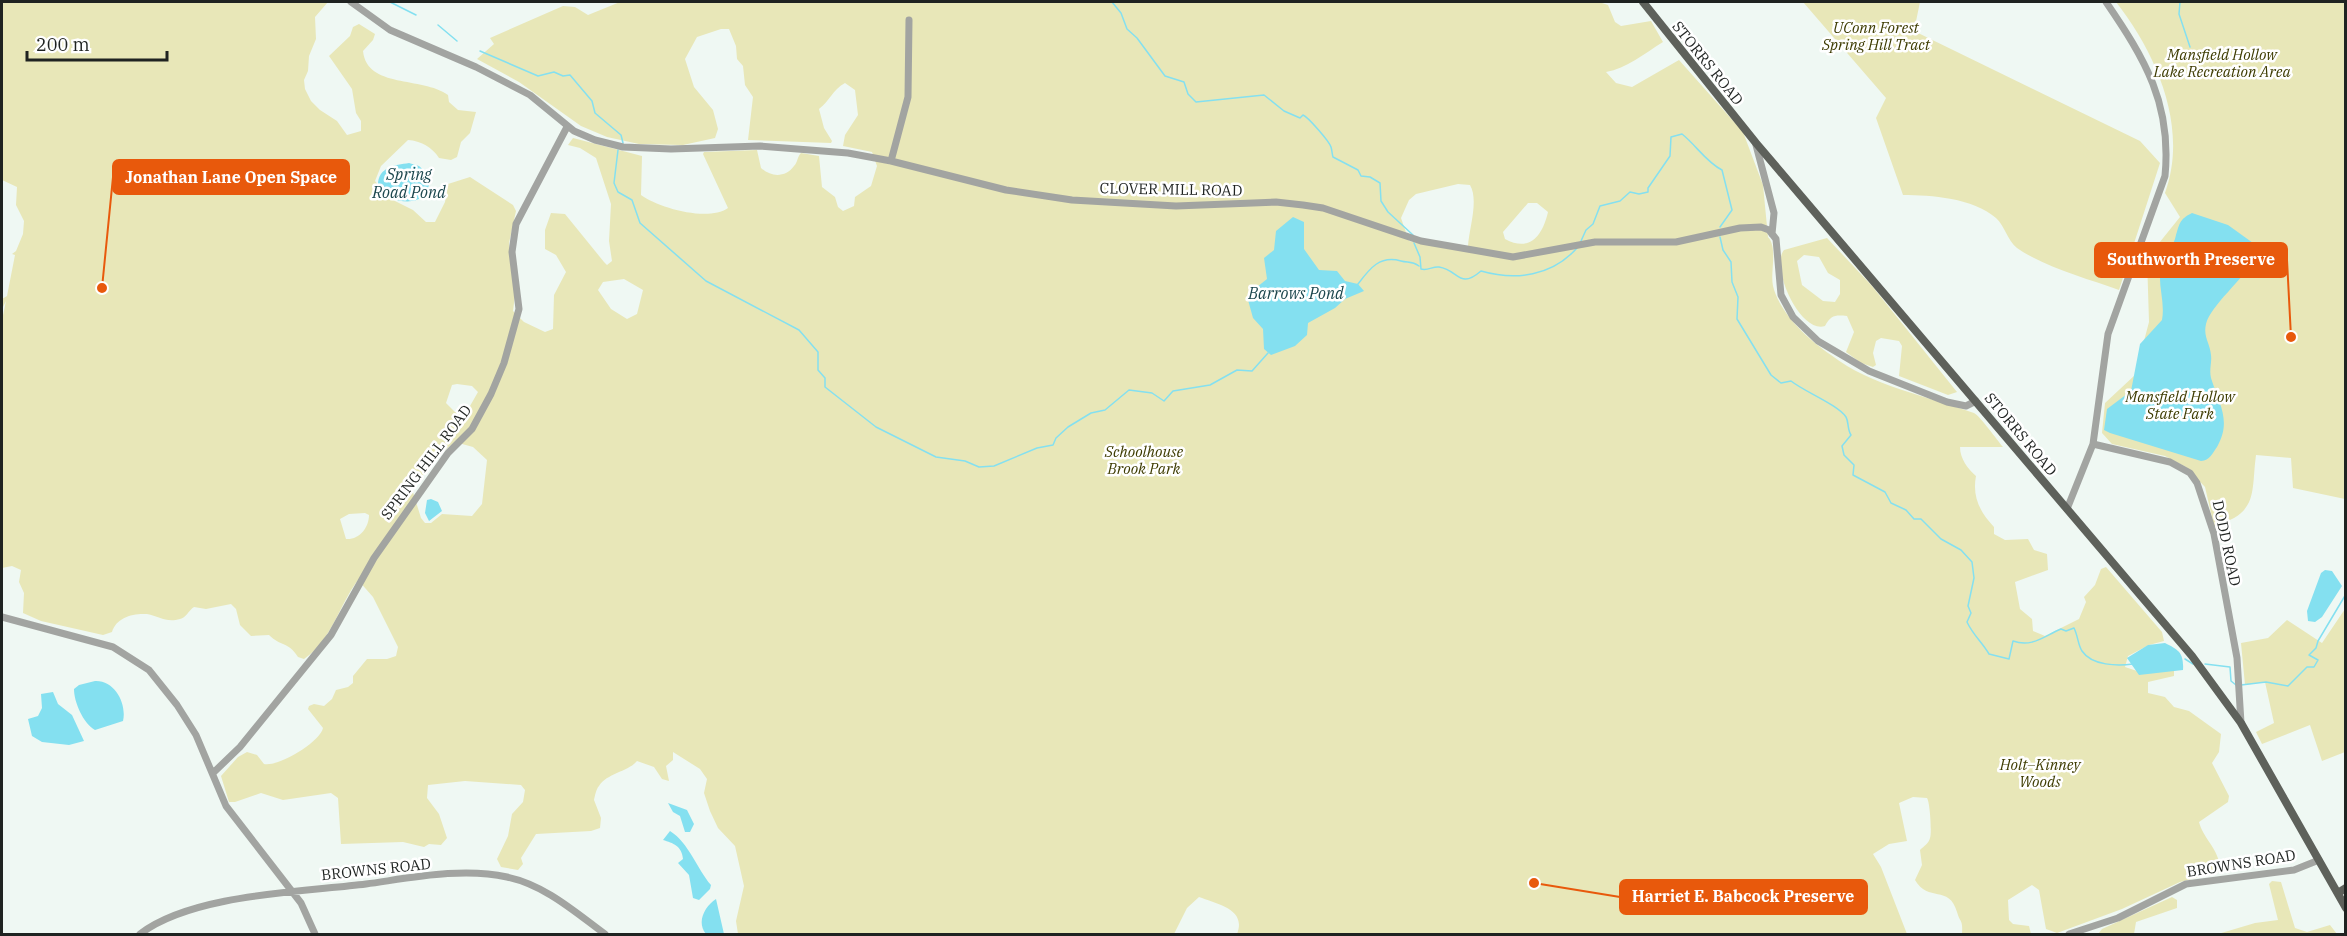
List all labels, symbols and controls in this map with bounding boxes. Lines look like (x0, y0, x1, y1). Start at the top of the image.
street label: STORRS ROAD (1668, 17, 1748, 109)
park label: UConn Forest Spring Hill Tract (1821, 18, 1931, 54)
scale bar (27, 24, 166, 62)
text: 200 m (36, 33, 90, 56)
park label: Mansfield Hollow Lake Recreation Area (2152, 45, 2291, 81)
callout: Jonathan Lane Open Space (113, 160, 349, 194)
water label: Spring Road Pond (371, 164, 446, 202)
text: Jonathan Lane Open Space (125, 167, 337, 187)
street label: CLOVER MILL ROAD (1099, 178, 1243, 200)
callout: Southworth Preserve (2095, 243, 2287, 277)
text: Southworth Preserve (2107, 249, 2275, 269)
water label: Barrows Pond (1247, 283, 1344, 303)
park label: Mansfield Hollow State Park (2124, 387, 2236, 423)
street label: STORRS ROAD (1981, 389, 2061, 479)
street label: SPRING HILL ROAD (377, 401, 475, 523)
park label: Schoolhouse Brook Park (1104, 442, 1184, 478)
street label: DODD ROAD (2209, 498, 2245, 588)
park label: Holt–Kinney Woods (1999, 755, 2081, 791)
street label: BROWNS ROAD (2185, 845, 2297, 881)
street label: BROWNS ROAD (320, 854, 432, 884)
callout: Harriet E. Babcock Preserve (1620, 880, 1867, 914)
text: Harriet E. Babcock Preserve (1632, 886, 1854, 906)

